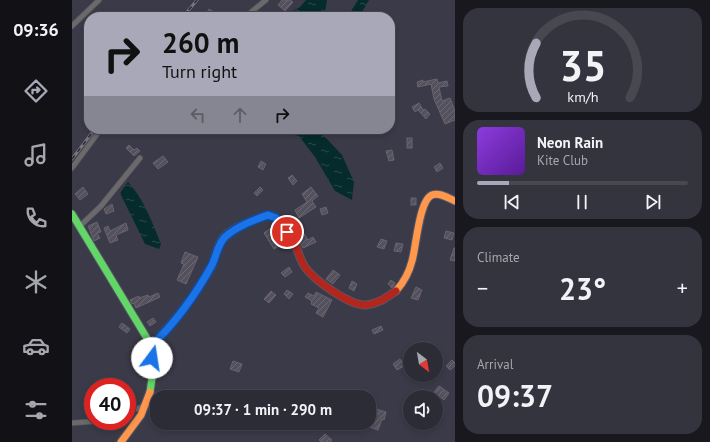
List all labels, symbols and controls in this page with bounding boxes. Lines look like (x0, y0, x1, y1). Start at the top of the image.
text: 09:36 (13, 18, 59, 41)
text: 260 m (162, 24, 239, 61)
icon: right (96, 28, 148, 80)
text: 35 (559, 39, 606, 92)
text: Turn right (162, 60, 237, 83)
icon: directions (22, 77, 50, 105)
text: km/h (567, 87, 598, 106)
icon: left (187, 104, 209, 126)
icon: ahead (229, 104, 251, 126)
icon: right (271, 104, 293, 126)
text: Neon Rain (537, 133, 603, 152)
icon: music (22, 141, 50, 169)
text: Kite Club (537, 152, 588, 169)
icon: previous (501, 191, 523, 213)
icon: pause (571, 191, 593, 213)
icon: next (642, 191, 664, 213)
icon: phone (22, 204, 50, 232)
pin (270, 215, 304, 249)
icon: arrive (276, 221, 298, 243)
text: Climate (477, 249, 520, 266)
icon: climate (22, 268, 50, 296)
text: 23° (559, 269, 606, 308)
text: − (477, 274, 488, 302)
text: + (677, 274, 688, 302)
icon: car (22, 332, 50, 360)
position arrow (131, 337, 173, 379)
north arrow (403, 342, 443, 382)
map controls (403, 342, 443, 430)
text: Arrival (477, 356, 513, 373)
text: 09:37 (477, 376, 553, 415)
speed limit sign: 40 (84, 378, 136, 430)
button: sound (403, 390, 443, 430)
icon: filters (22, 396, 50, 424)
text: 09:37 · 1 min · 290 m (194, 400, 332, 419)

